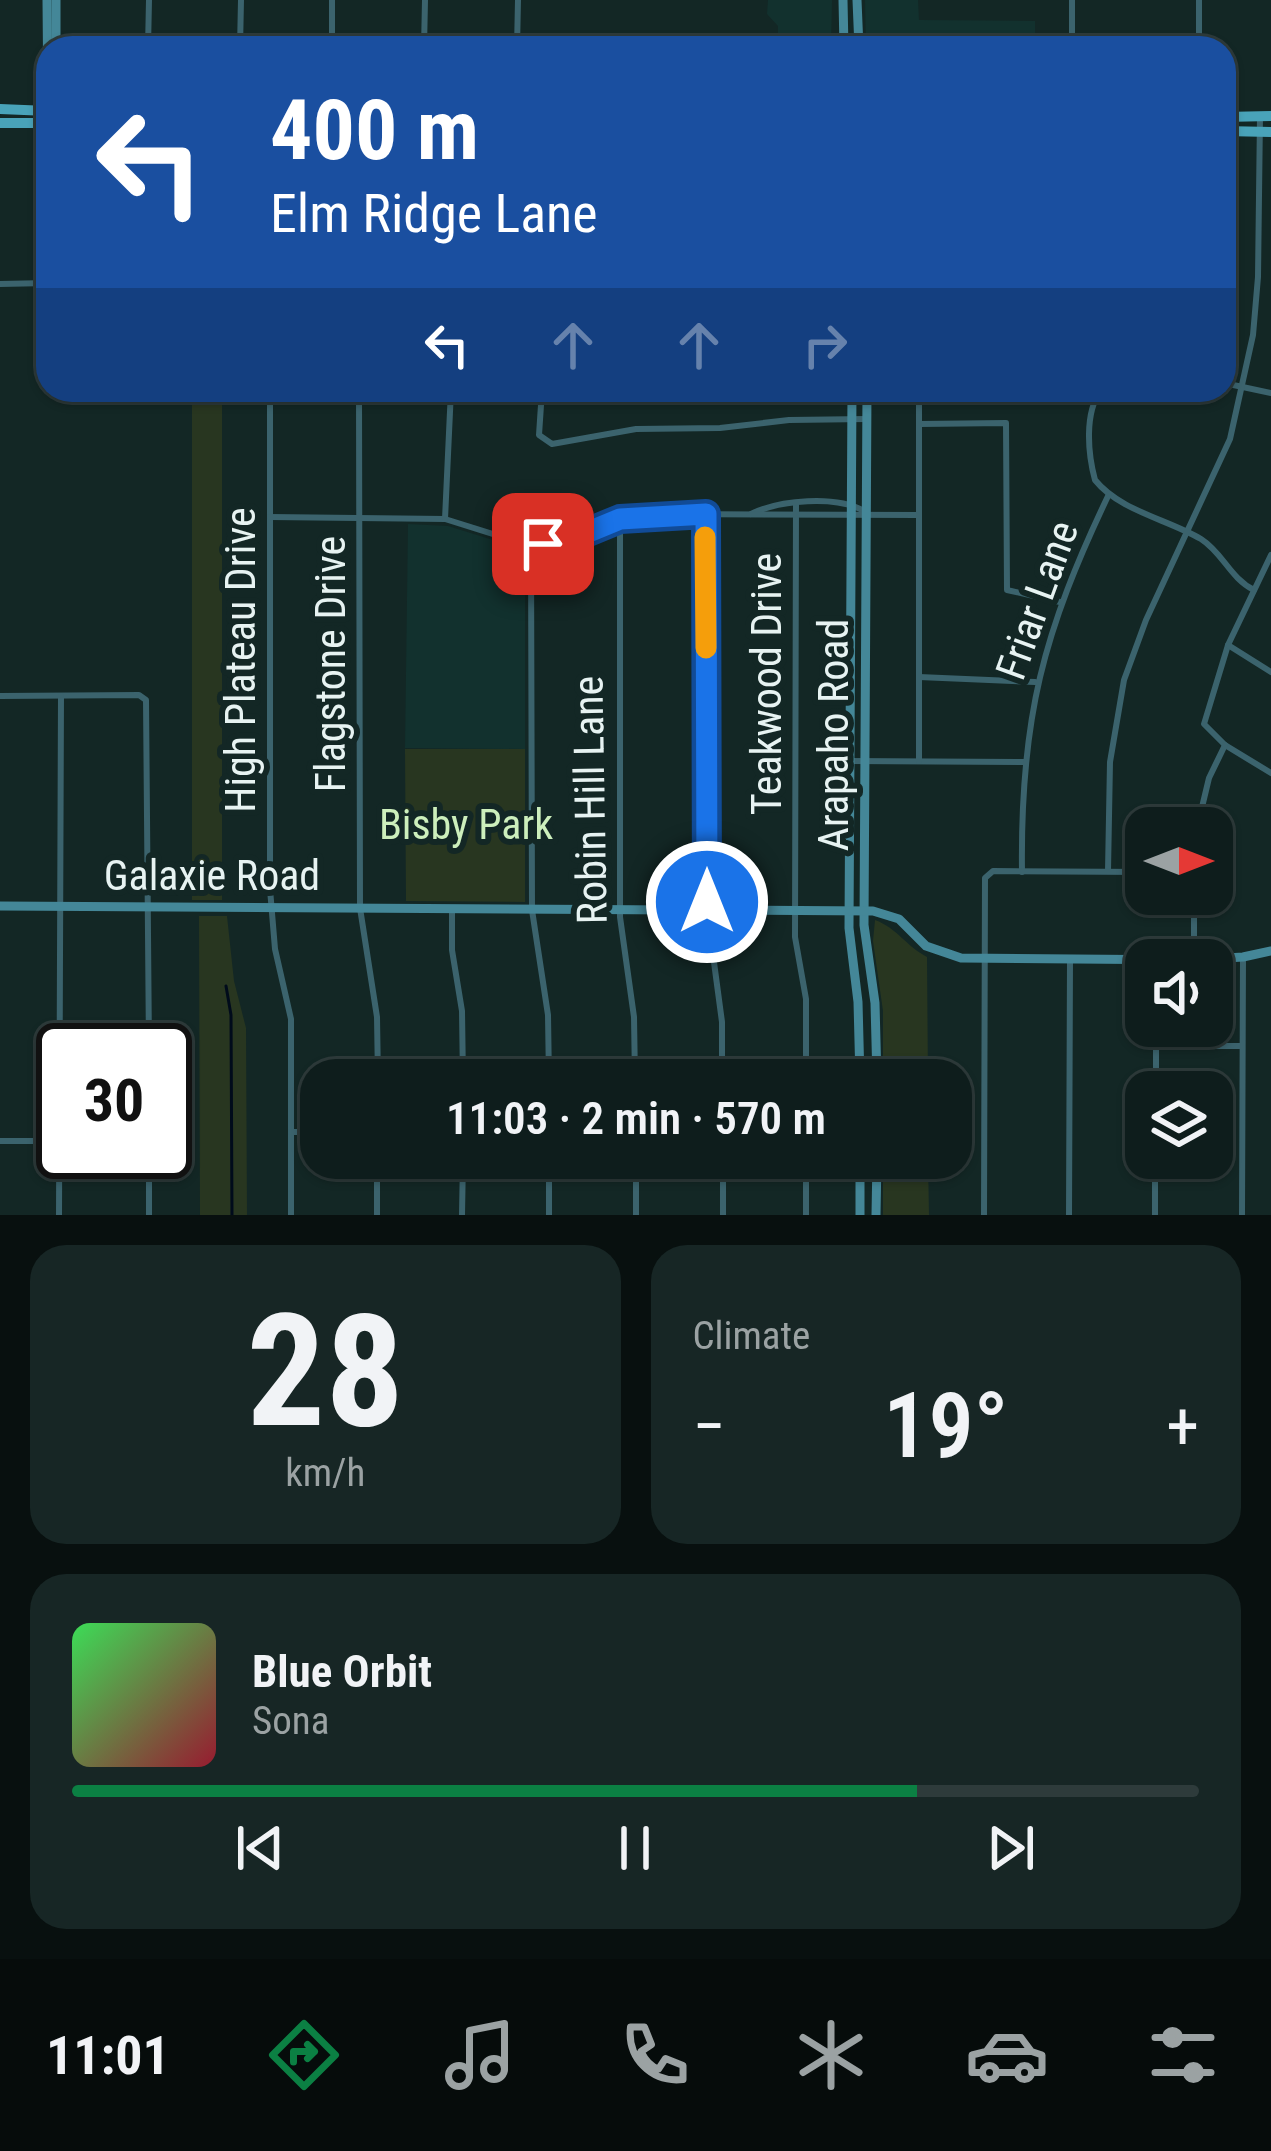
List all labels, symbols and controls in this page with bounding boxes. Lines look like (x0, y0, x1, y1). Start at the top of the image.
text: 400 m (270, 81, 479, 180)
icon: left (72, 84, 228, 240)
text: Elm Ridge Lane (270, 182, 597, 245)
icon: left (414, 312, 480, 378)
icon: ahead (540, 312, 606, 378)
icon: ahead (666, 312, 732, 378)
icon: right (792, 312, 858, 378)
pin (492, 493, 594, 595)
street label: High Plateau Drive (216, 507, 265, 813)
icon: arrive (510, 511, 576, 577)
street label: Friar Lane (986, 514, 1088, 686)
street label: Flagstone Drive (306, 536, 355, 792)
street label: Teakwood Drive (742, 553, 791, 815)
street label: Arapaho Road (809, 619, 858, 851)
street label: Robin Hill Lane (563, 675, 617, 925)
park label: Bisby Park (379, 800, 553, 849)
north arrow (1125, 807, 1233, 915)
map controls (1125, 807, 1233, 1179)
position arrow (644, 839, 770, 965)
street label: Galaxie Road (104, 851, 320, 900)
button: sound (1125, 939, 1233, 1047)
speed limit sign: 30 (36, 1023, 192, 1179)
button: layers (1125, 1071, 1233, 1179)
text: 11:03 · 2 min · 570 m (446, 1092, 826, 1145)
text: 28 (246, 1280, 404, 1463)
text: Climate (693, 1313, 810, 1359)
text: 19° (883, 1374, 1008, 1479)
text: − (693, 1388, 726, 1465)
text: + (1166, 1388, 1199, 1465)
text: km/h (285, 1450, 365, 1496)
text: Blue Orbit (252, 1645, 432, 1698)
text: Sona (252, 1698, 329, 1744)
icon: previous (227, 1815, 293, 1881)
icon: pause (602, 1815, 668, 1881)
icon: next (978, 1815, 1044, 1881)
icon: directions (262, 2013, 346, 2097)
icon: music (438, 2013, 522, 2097)
icon: phone (613, 2013, 697, 2097)
icon: climate (789, 2013, 873, 2097)
icon: car (965, 2013, 1049, 2097)
icon: filters (1141, 2013, 1225, 2097)
text: 11:01 (46, 2024, 170, 2087)

